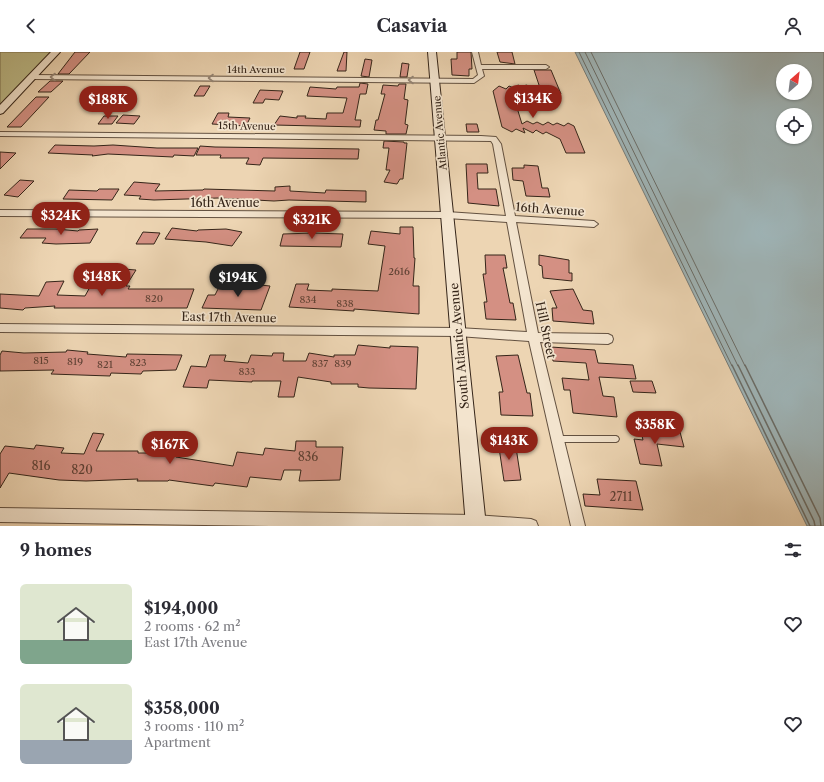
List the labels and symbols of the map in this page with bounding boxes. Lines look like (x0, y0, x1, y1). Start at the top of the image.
street label: 14th Avenue (227, 63, 285, 76)
north arrow (776, 64, 812, 100)
one-way arrow (50, 73, 56, 81)
one-way arrow (208, 74, 214, 82)
one-way arrow (408, 76, 414, 84)
pin: $134K (505, 85, 561, 119)
pin: $188K (80, 86, 136, 120)
street label: Atlantic Avenue (430, 95, 450, 172)
street label: 15th Avenue (218, 119, 276, 133)
street label: 16th Avenue (190, 195, 260, 210)
street label: 16th Avenue (515, 199, 585, 219)
pin: $324K (33, 202, 89, 236)
pin: $321K (284, 206, 340, 240)
pin: $148K (74, 263, 130, 297)
pin: $194K (210, 264, 266, 298)
house number: 2616 (388, 265, 410, 278)
street label: South Atlantic Avenue (446, 282, 472, 410)
house number: 820 (145, 292, 163, 305)
house number: 834 (299, 293, 317, 306)
house number: 838 (336, 297, 354, 310)
street label: Hill Street (533, 300, 560, 361)
street label: East 17th Avenue (181, 309, 277, 325)
house number: 815 (33, 354, 49, 367)
house number: 819 (67, 355, 83, 368)
house number: 823 (129, 356, 147, 369)
house number: 837 (312, 357, 328, 370)
house number: 839 (334, 357, 352, 370)
house number: 821 (97, 358, 114, 371)
house number: 833 (239, 365, 255, 378)
pin: $358K (627, 411, 683, 445)
pin: $143K (481, 427, 537, 461)
pin: $167K (142, 431, 198, 465)
house number: 836 (298, 449, 318, 464)
house number: 816 (31, 458, 51, 473)
house number: 820 (71, 462, 93, 477)
house number: 2711 (610, 489, 632, 504)

